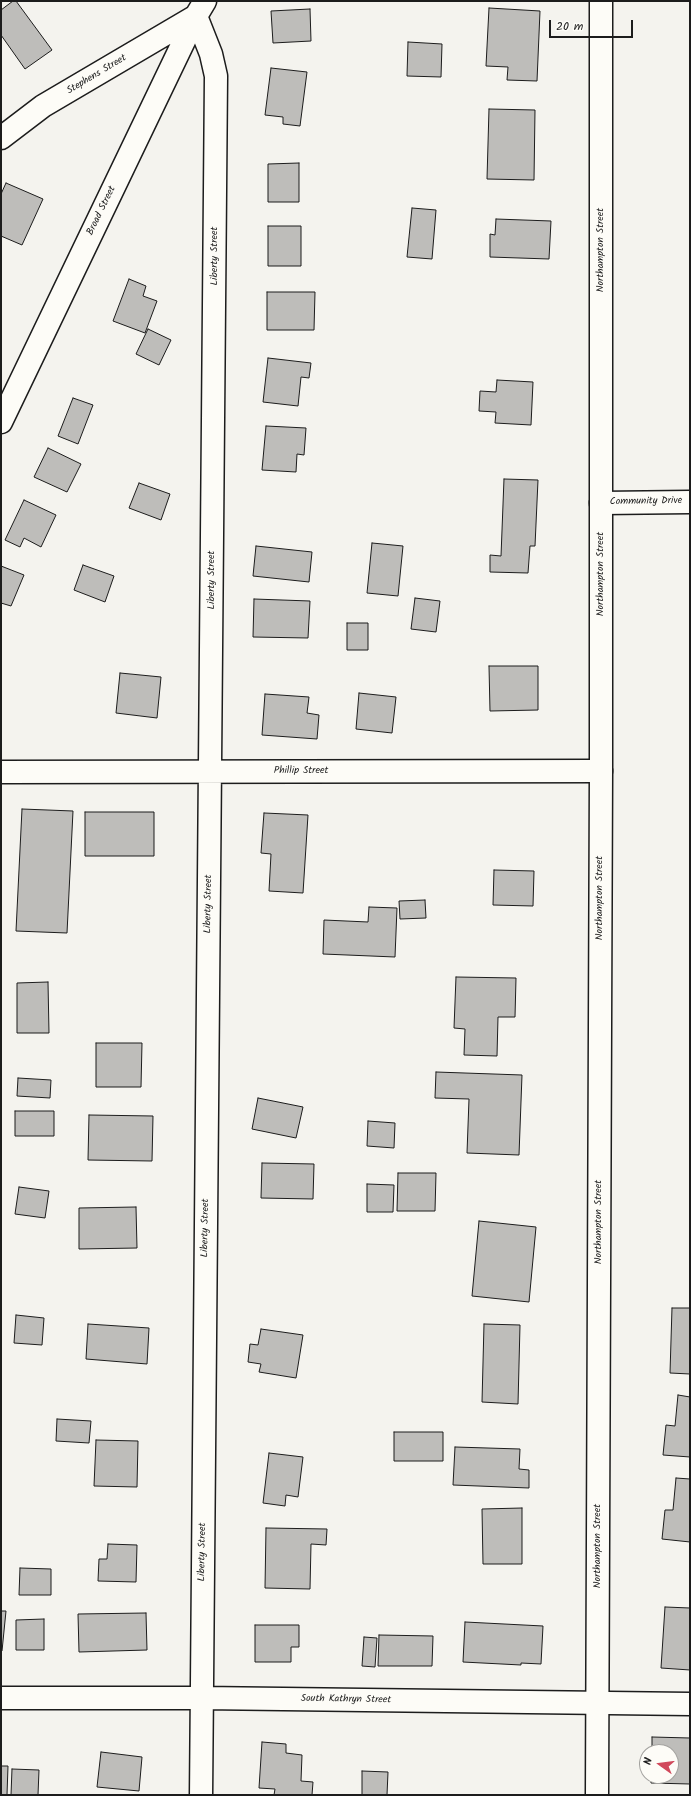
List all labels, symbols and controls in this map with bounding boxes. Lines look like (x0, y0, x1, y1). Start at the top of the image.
scale bar (551, 12, 635, 38)
text: 20 m (556, 17, 583, 36)
street label: Stephens Street (65, 53, 129, 97)
street label: Broad Street (85, 184, 119, 238)
street label: Northampton Street (595, 208, 607, 292)
street label: Liberty Street (209, 227, 221, 285)
street label: Community Drive (610, 495, 682, 509)
street label: Northampton Street (595, 532, 607, 616)
street label: Liberty Street (206, 551, 218, 609)
street label: Phillip Street (274, 765, 328, 777)
street label: Northampton Street (594, 856, 606, 940)
street label: Liberty Street (202, 874, 216, 934)
street label: Northampton Street (593, 1180, 605, 1264)
street label: Liberty Street (199, 1198, 213, 1258)
street label: Northampton Street (592, 1504, 604, 1588)
street label: Liberty Street (196, 1522, 210, 1582)
street label: South Kathryn Street (301, 1693, 391, 1707)
north arrow (639, 1744, 679, 1784)
text: N (639, 1756, 658, 1767)

